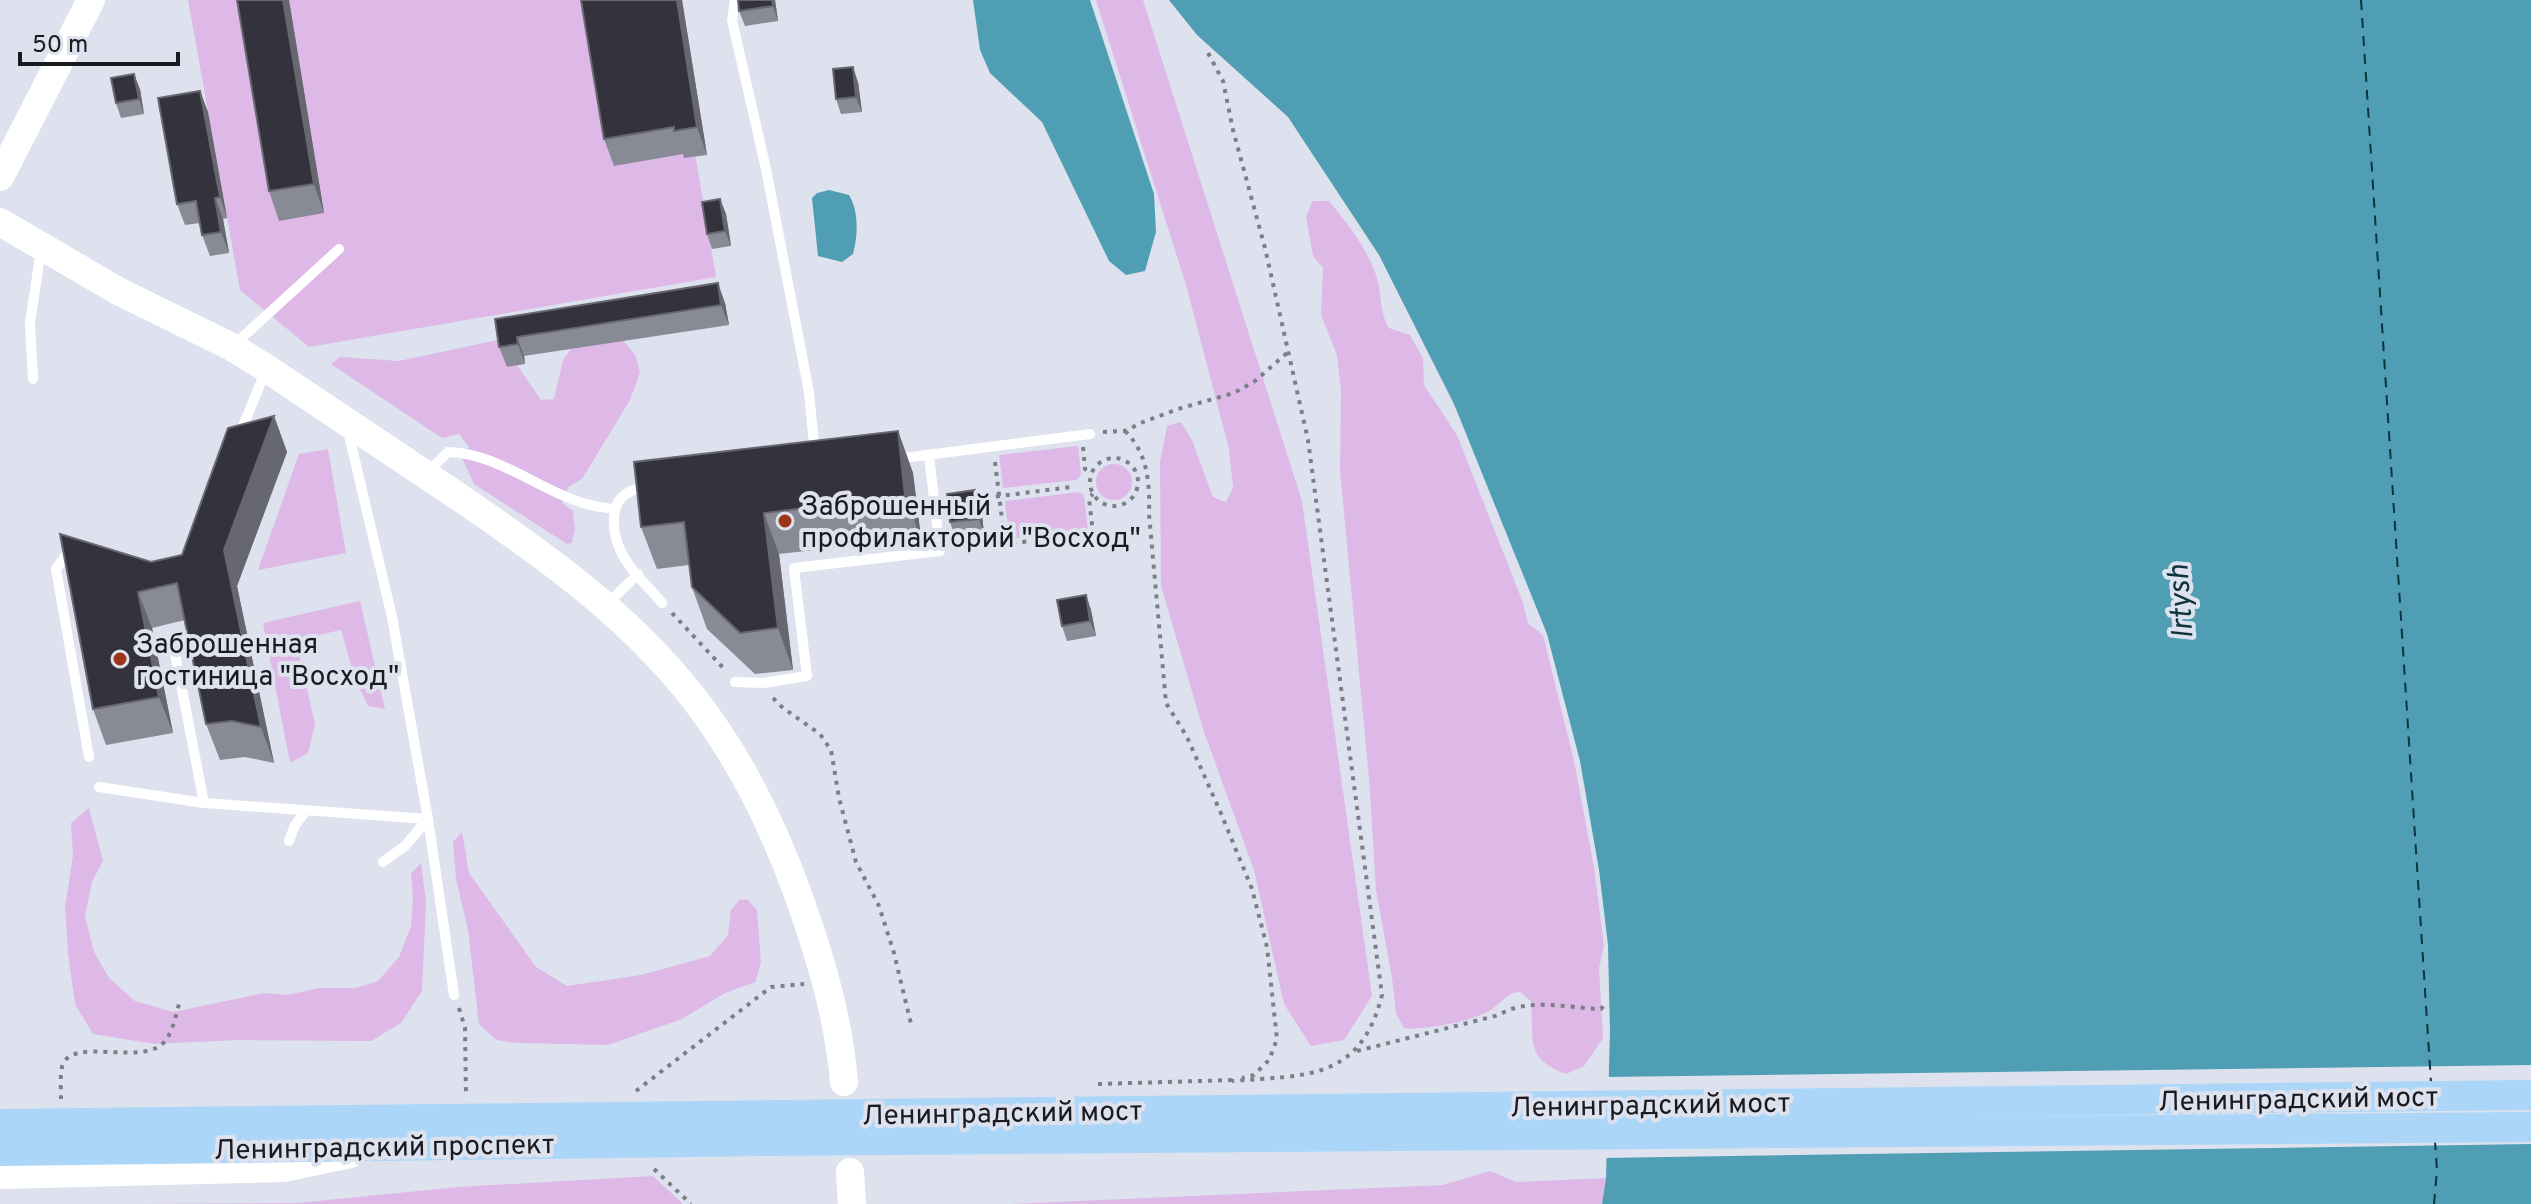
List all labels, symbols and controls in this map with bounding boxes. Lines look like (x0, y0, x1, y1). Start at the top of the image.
scale bar (20, 16, 178, 66)
text: 50 m (32, 31, 88, 61)
place label: Заброшенный профилакторий "Восход" (801, 490, 1141, 558)
marker: Заброшенный профилакторий "Восход" (776, 512, 794, 530)
water label: Irtysh (2161, 563, 2204, 640)
place label: Заброшенная гостиница "Восход" (136, 628, 399, 696)
marker: Заброшенная гостиница "Восход" (111, 650, 129, 668)
street label: Ленинградский мост (2158, 1081, 2439, 1121)
street label: Ленинградский мост (1510, 1087, 1791, 1127)
street label: Ленинградский мост (862, 1095, 1143, 1135)
street label: Ленинградский проспект (213, 1128, 555, 1170)

